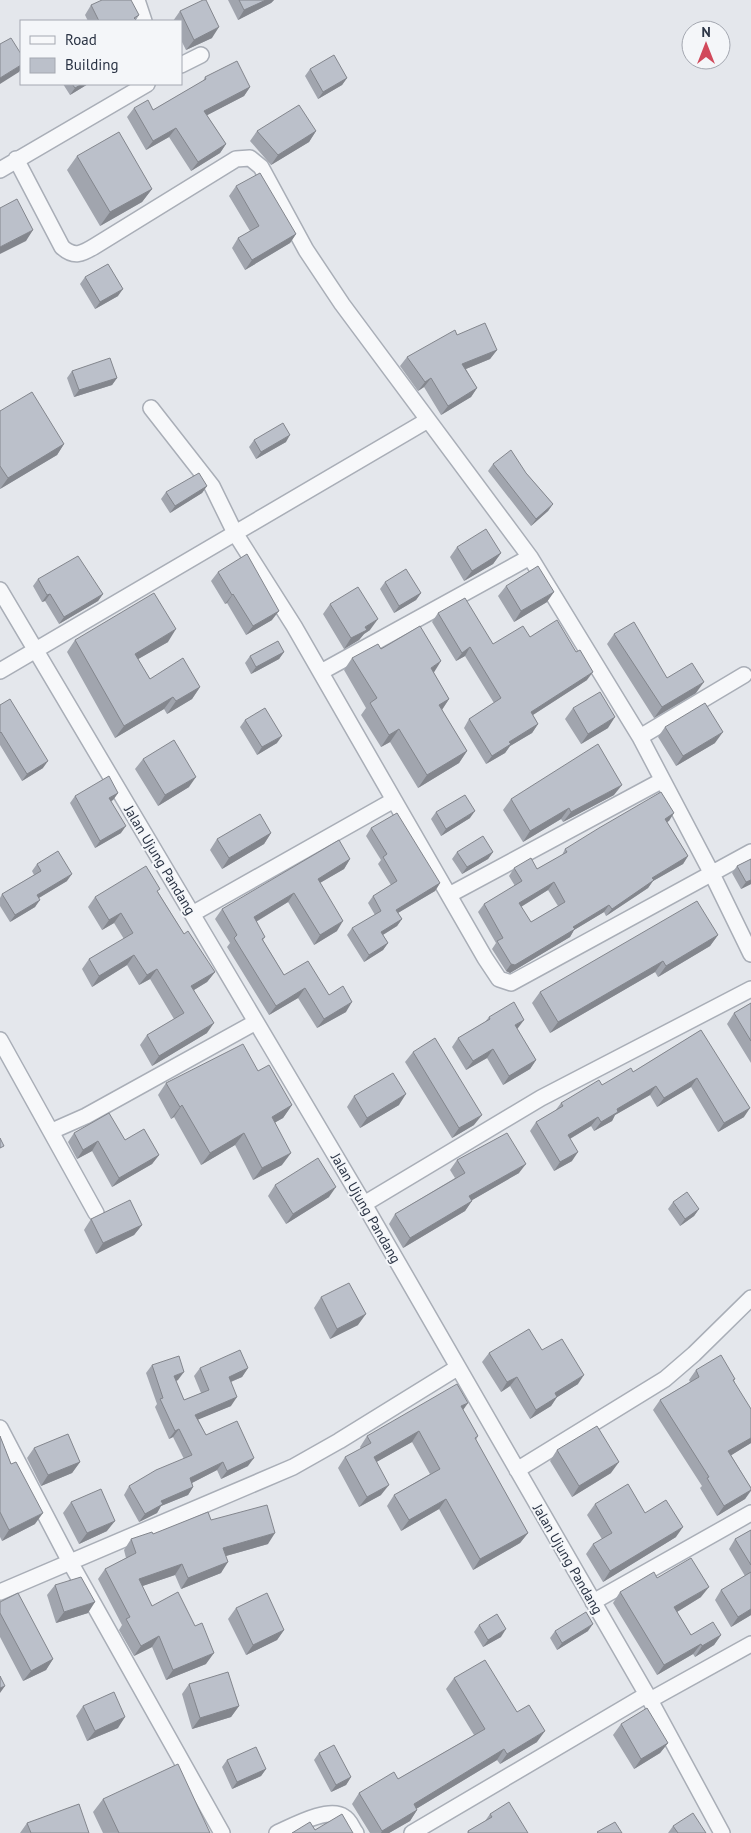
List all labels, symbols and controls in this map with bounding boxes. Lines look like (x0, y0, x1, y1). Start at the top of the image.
legend (20, 20, 182, 85)
north arrow (681, 20, 731, 70)
text: N (701, 23, 711, 41)
text: Road (65, 30, 97, 49)
text: Building (65, 55, 119, 74)
street label: Jalan Ujung Pandang (120, 801, 200, 918)
street label: Jalan Ujung Pandang (327, 1149, 405, 1266)
street label: Jalan Ujung Pandang (529, 1500, 607, 1617)

